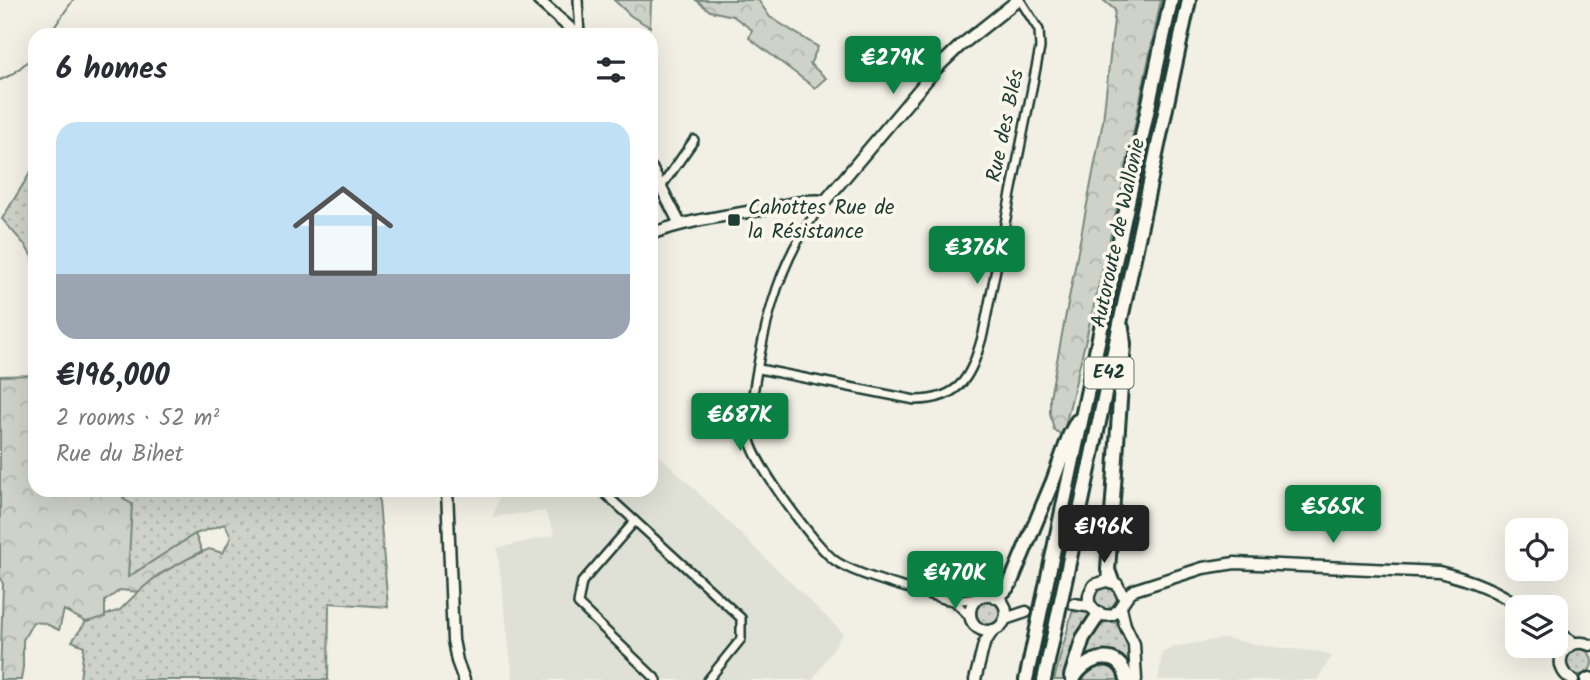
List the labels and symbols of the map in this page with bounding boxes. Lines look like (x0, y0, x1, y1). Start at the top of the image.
pin: €279K (844, 36, 942, 96)
street label: Rue des Blés (978, 67, 1034, 185)
street label: Autoroute de Wallonie (1083, 135, 1155, 331)
place label: Cahottes Rue de la Résistance (748, 192, 895, 249)
marker: Cahottes Rue de la Résistance (726, 212, 742, 228)
pin: €376K (928, 226, 1026, 286)
road number: E42 (1084, 358, 1134, 388)
pin: €687K (691, 393, 789, 453)
pin: €565K (1284, 486, 1382, 545)
pin: €196K (1055, 505, 1153, 565)
pin: €470K (906, 552, 1004, 611)

